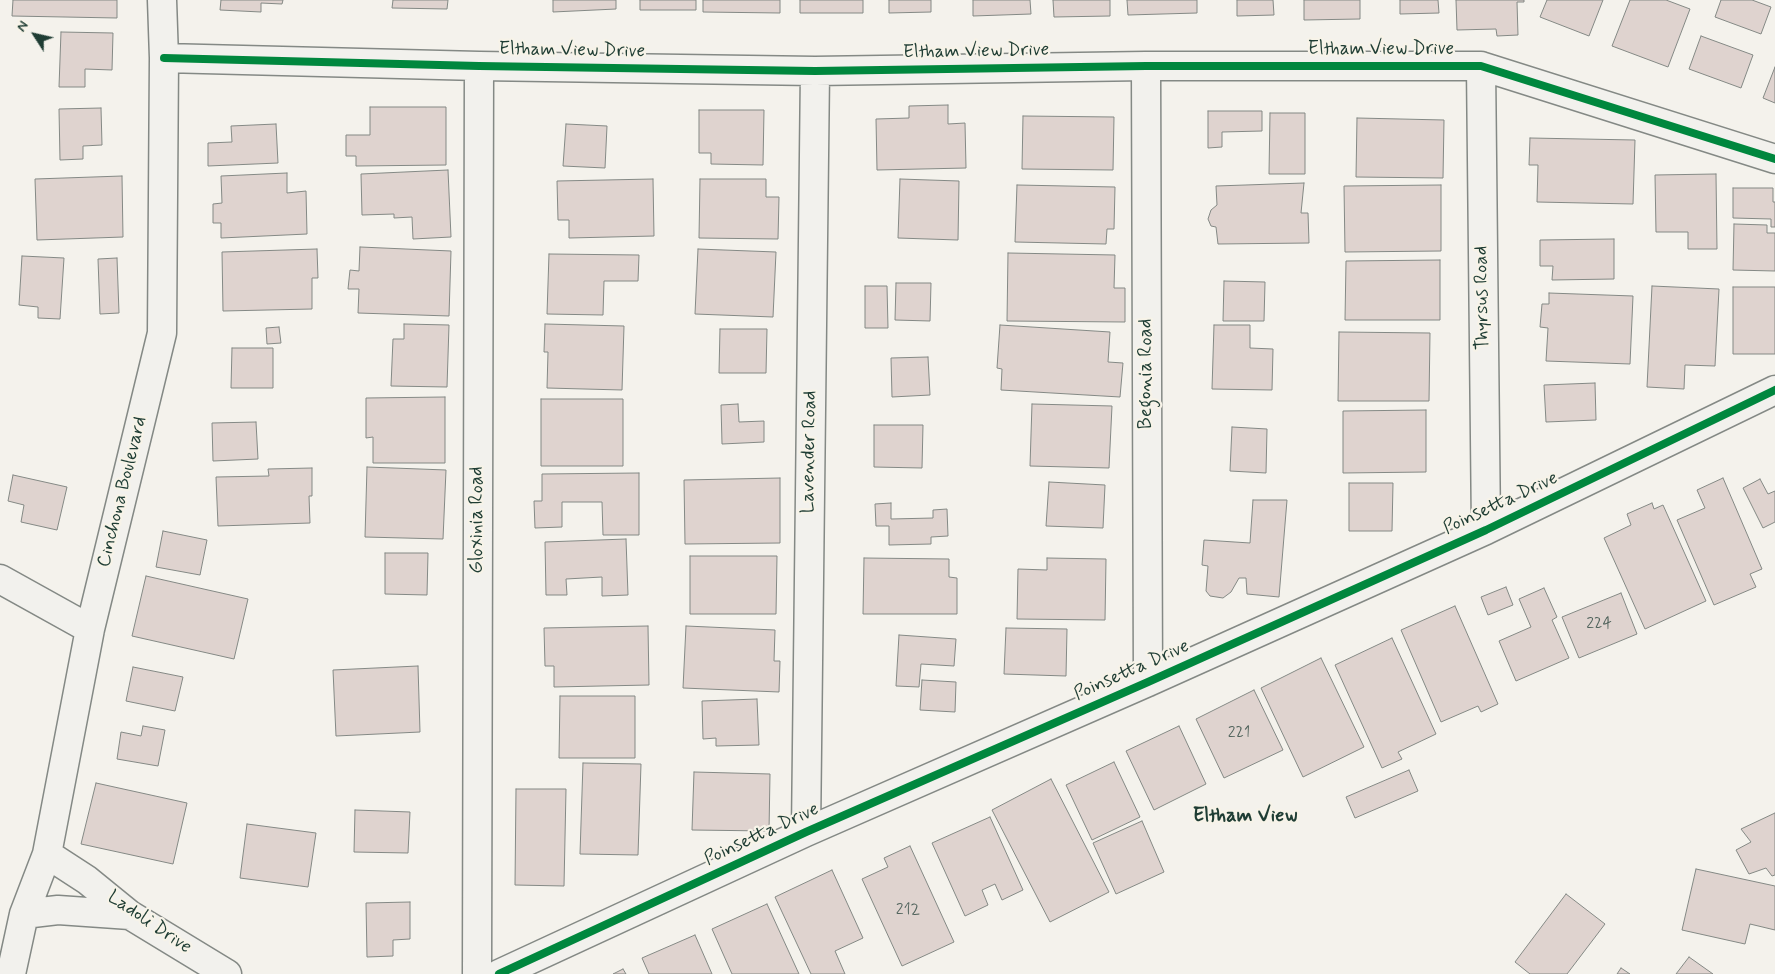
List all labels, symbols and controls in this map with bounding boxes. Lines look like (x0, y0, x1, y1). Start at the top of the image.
north arrow (10, 10, 60, 60)
text: N (13, 17, 33, 35)
street label: Eltham View Drive (499, 38, 645, 64)
street label: Eltham View Drive (903, 39, 1049, 65)
street label: Eltham View Drive (1308, 39, 1454, 61)
street label: Thyrsus Road (1471, 246, 1495, 350)
street label: Begonia Road (1136, 319, 1158, 429)
street label: Lavender Road (798, 390, 822, 514)
street label: Cinchona Boulevard (93, 414, 153, 570)
street label: Gloxinia Road (467, 466, 489, 574)
street label: Poinsetta Drive (1440, 468, 1562, 540)
house number: 224 (1586, 615, 1612, 635)
street label: Poinsetta Drive (1071, 635, 1193, 707)
house number: 221 (1228, 724, 1250, 744)
street label: Poinsetta Drive (701, 799, 823, 871)
district label: Eltham View (1193, 805, 1297, 829)
street label: Ladoli Drive (103, 886, 195, 960)
house number: 212 (896, 901, 920, 921)

